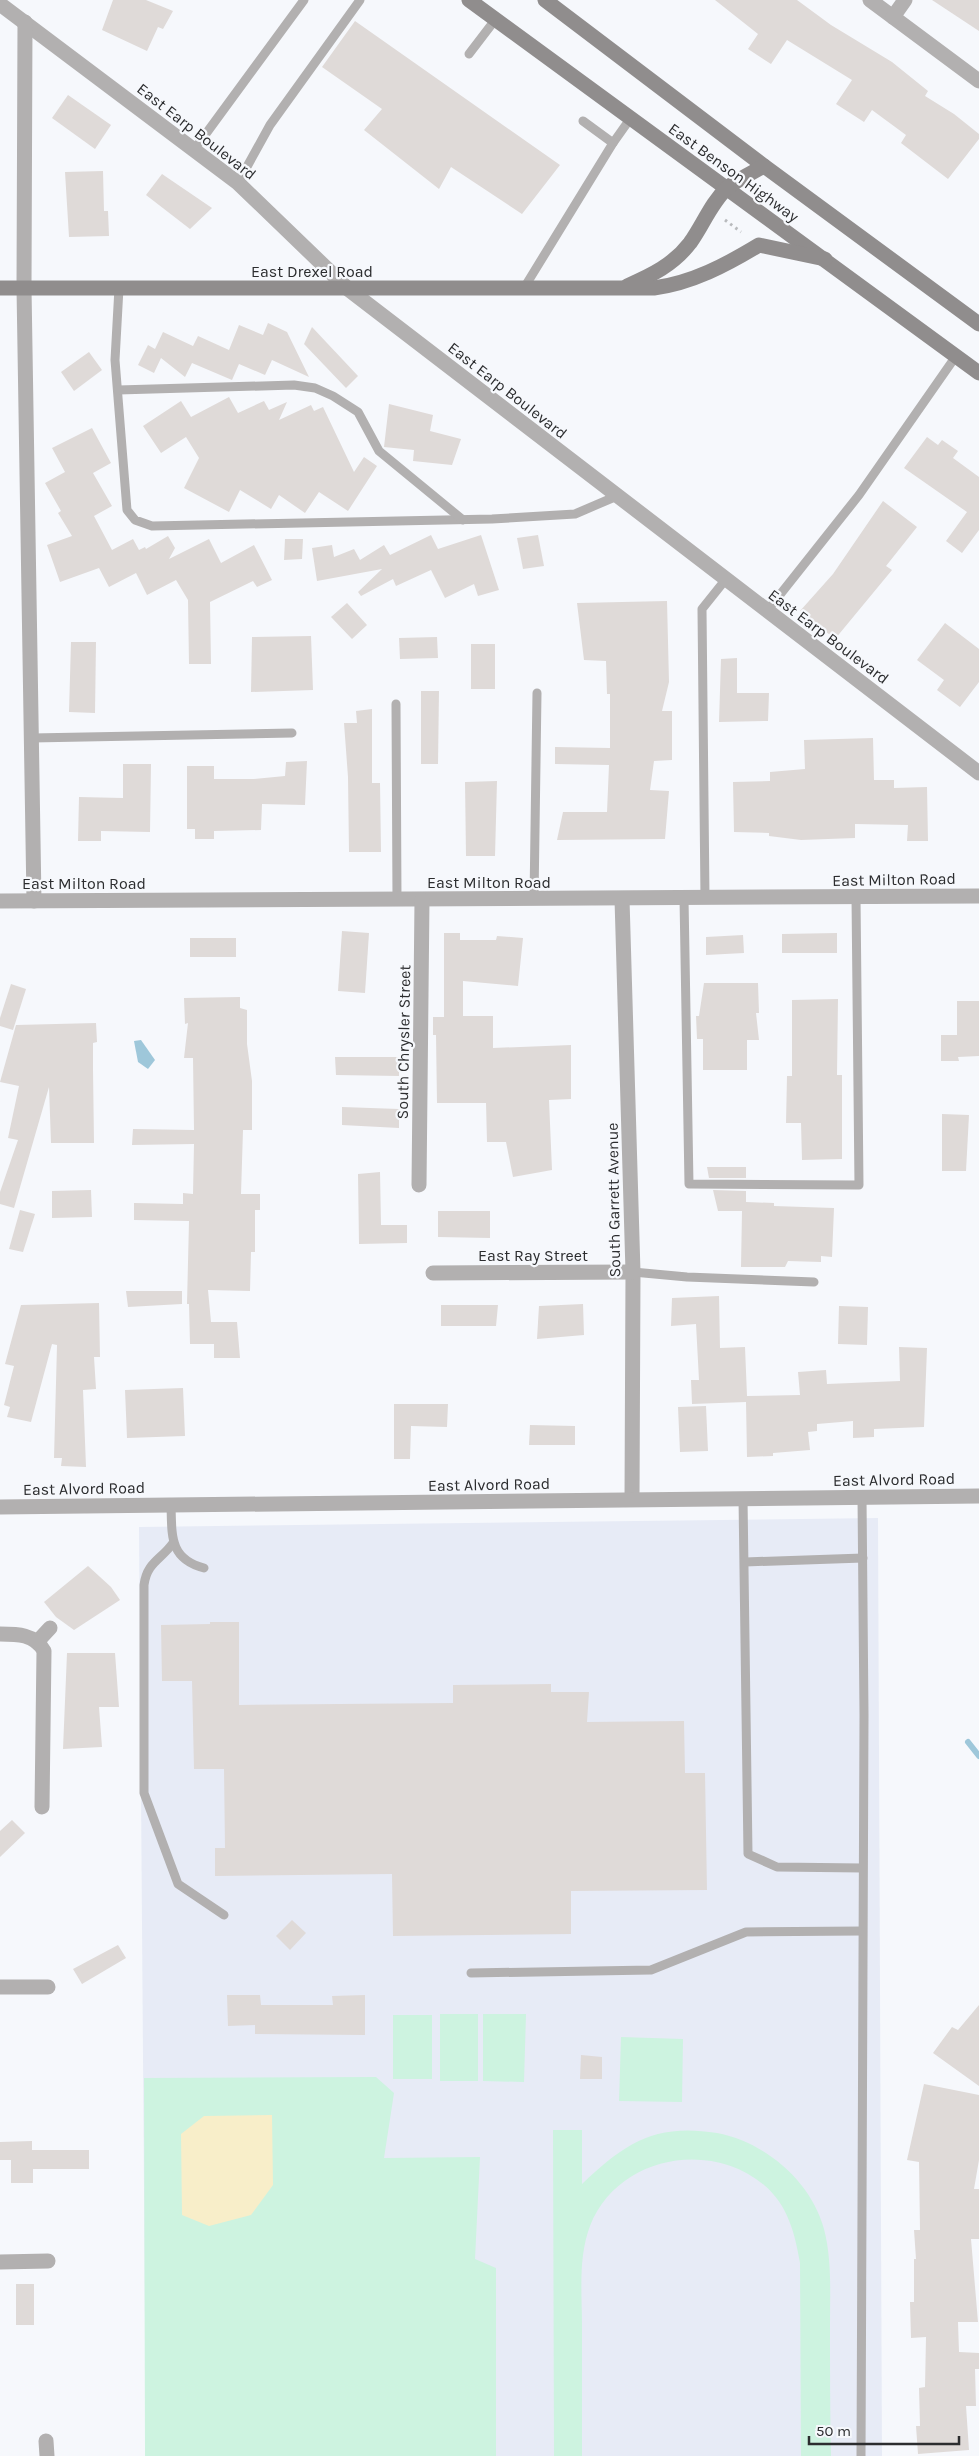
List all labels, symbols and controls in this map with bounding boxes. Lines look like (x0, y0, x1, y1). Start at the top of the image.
street label: East Earp Boulevard (133, 79, 260, 184)
street label: East Benson Highway (665, 119, 803, 226)
street label: East Drexel Road (251, 262, 373, 281)
street label: East Earp Boulevard (444, 338, 571, 443)
street label: East Earp Boulevard (765, 585, 893, 688)
street label: East Milton Road (832, 869, 956, 890)
street label: East Milton Road (427, 873, 551, 892)
street label: East Milton Road (22, 874, 146, 893)
street label: South Chrysler Street (393, 964, 414, 1120)
street label: South Garrett Avenue (603, 1122, 624, 1278)
street label: East Ray Street (478, 1246, 588, 1265)
street label: East Alvord Road (833, 1469, 955, 1490)
street label: East Alvord Road (428, 1474, 550, 1495)
street label: East Alvord Road (23, 1478, 145, 1499)
scale bar (809, 2414, 959, 2446)
text: 50 m (816, 2422, 851, 2440)

